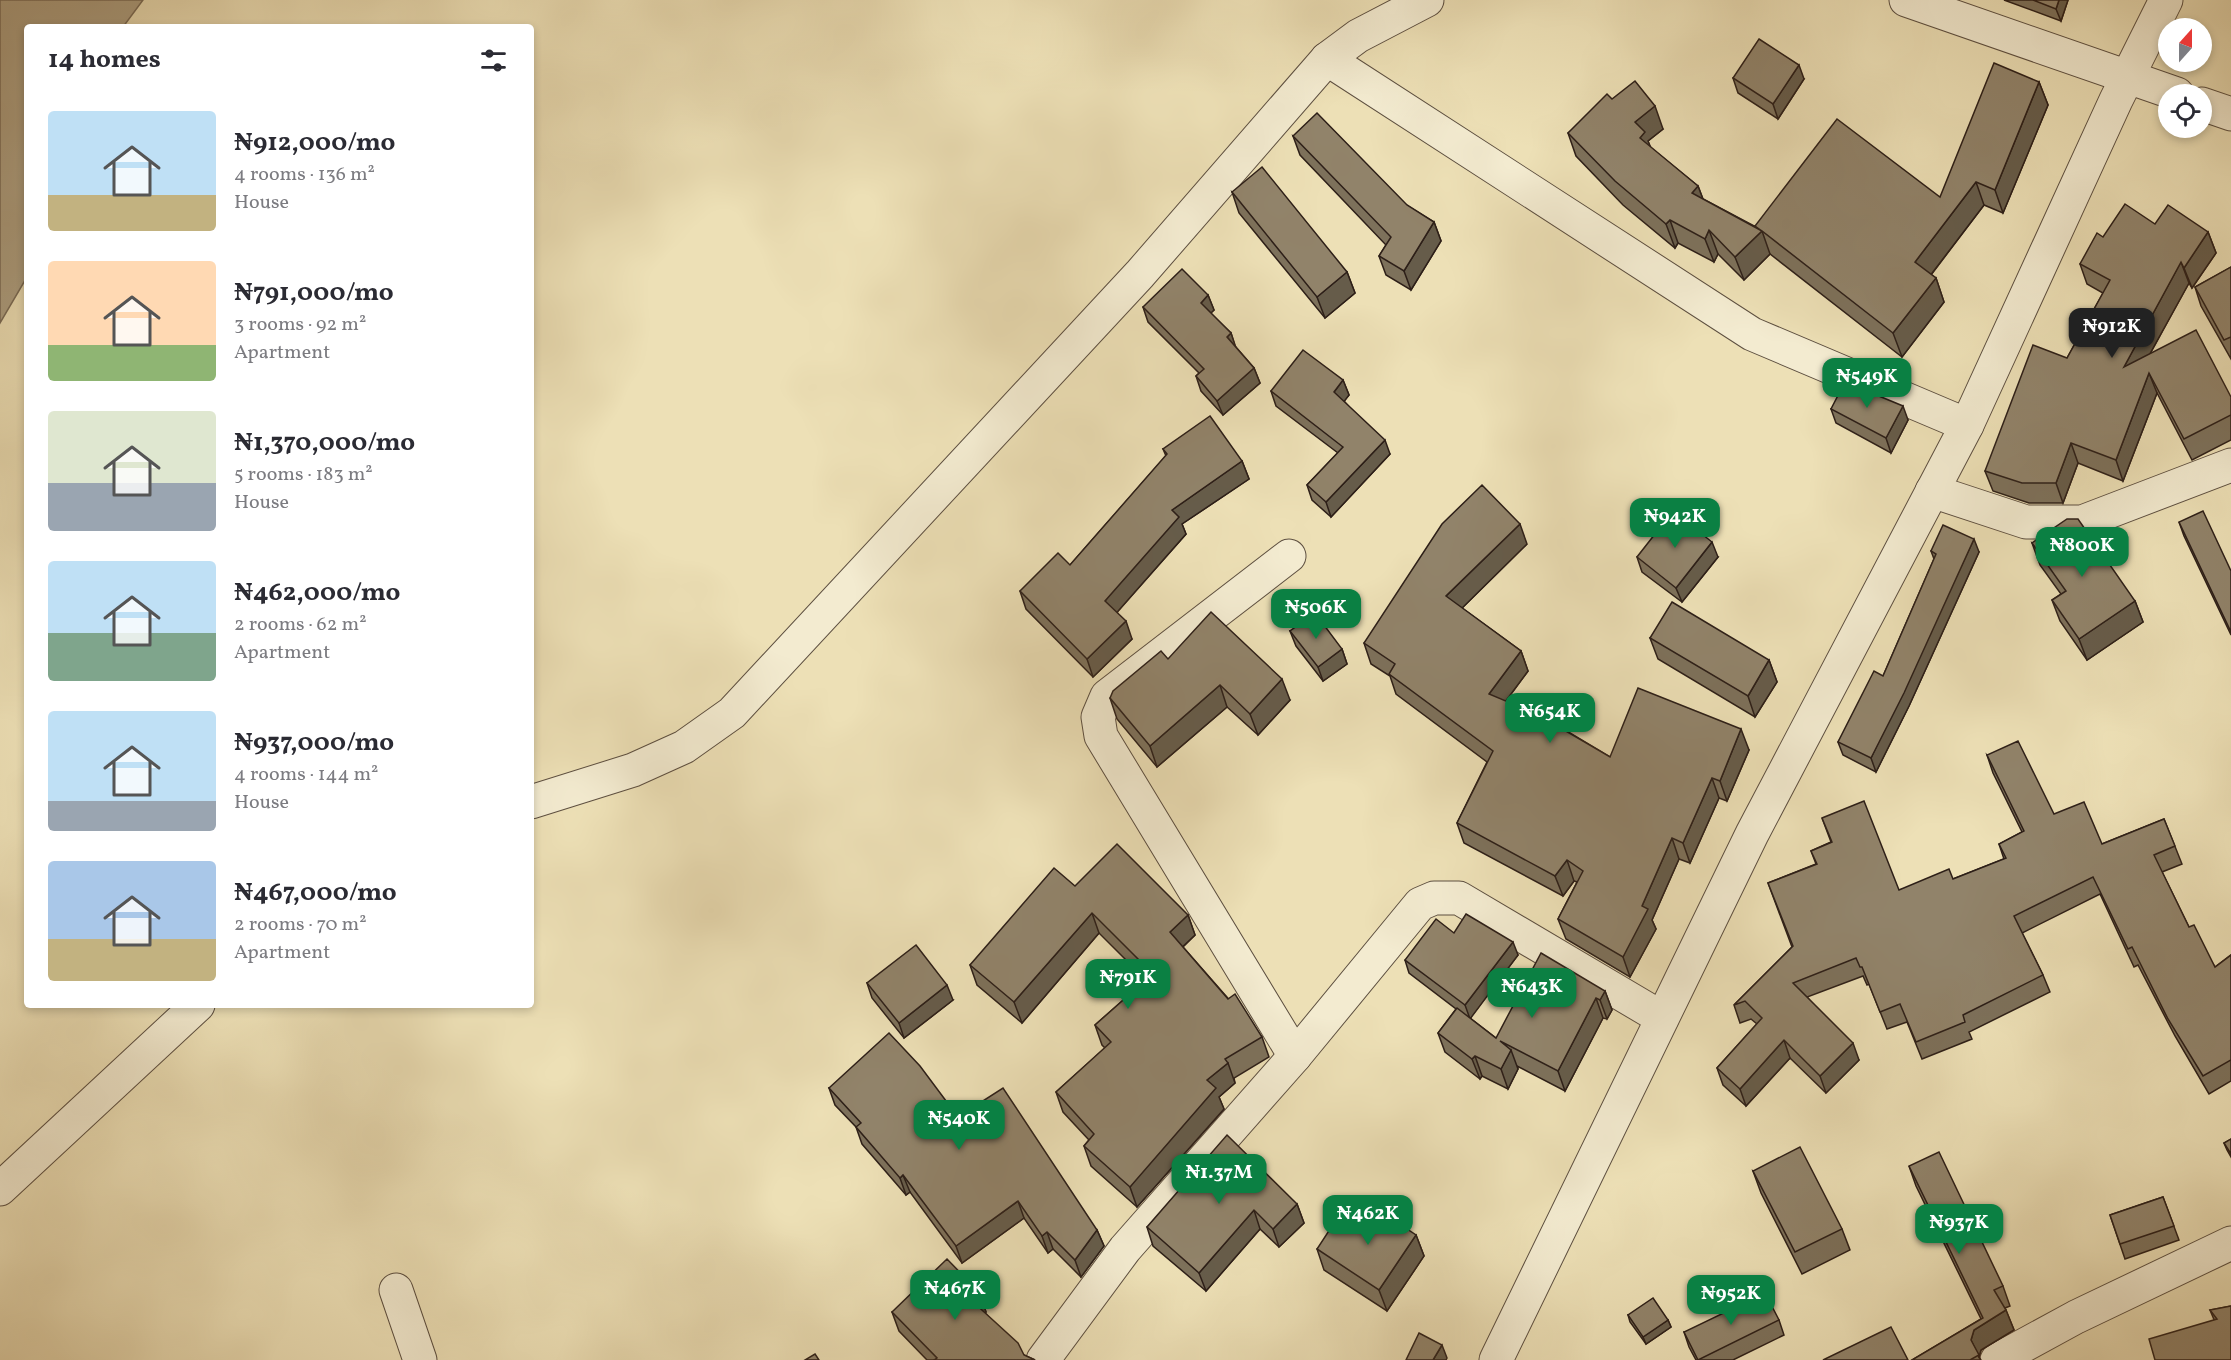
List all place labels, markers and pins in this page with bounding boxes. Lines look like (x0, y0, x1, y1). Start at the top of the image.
pin: ₦912K (2070, 308, 2154, 359)
pin: ₦549K (1825, 358, 1909, 409)
pin: ₦942K (1633, 498, 1717, 549)
pin: ₦800K (2040, 527, 2124, 578)
pin: ₦506K (1274, 589, 1358, 640)
pin: ₦654K (1508, 693, 1592, 744)
pin: ₦791K (1086, 959, 1170, 1010)
pin: ₦643K (1490, 968, 1574, 1019)
pin: ₦540K (917, 1100, 1001, 1151)
pin: ₦1.37M (1170, 1154, 1268, 1205)
pin: ₦462K (1326, 1195, 1410, 1246)
pin: ₦937K (1917, 1204, 2001, 1255)
pin: ₦467K (913, 1270, 997, 1321)
pin: ₦952K (1689, 1275, 1773, 1326)

